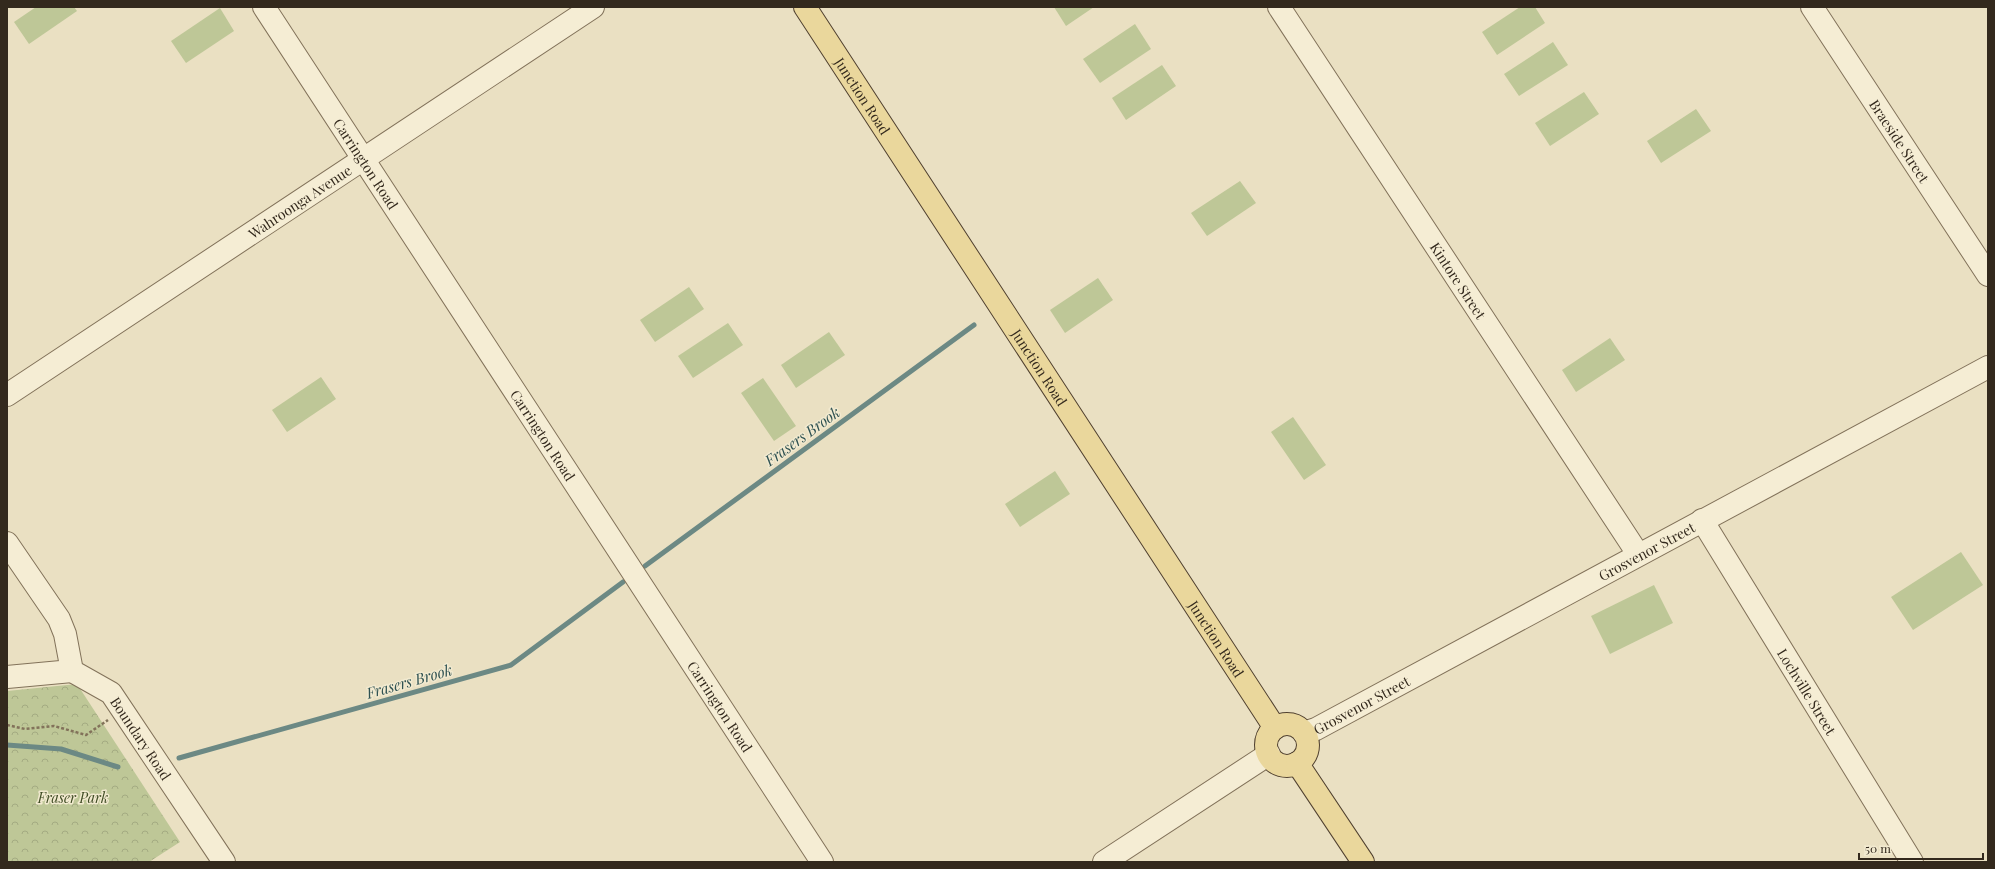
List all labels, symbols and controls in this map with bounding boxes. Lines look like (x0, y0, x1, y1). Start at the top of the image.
street label: Junction Road (830, 53, 895, 138)
street label: Braeside Street (1866, 96, 1935, 187)
street label: Carrington Road (329, 114, 403, 213)
street label: Wahroonga Avenue (244, 160, 355, 243)
street label: Kintore Street (1426, 238, 1491, 323)
street label: Junction Road (1007, 324, 1072, 409)
street label: Carrington Road (507, 386, 580, 484)
water label: Frasers Brook (760, 402, 844, 471)
street label: Grosvenor Street (1595, 517, 1699, 585)
street label: Junction Road (1184, 596, 1249, 681)
street label: Lochville Street (1773, 645, 1841, 739)
street label: Carrington Road (684, 657, 757, 756)
water label: Frasers Brook (363, 659, 455, 703)
street label: Grosvenor Street (1310, 670, 1414, 738)
street label: Boundary Road (107, 693, 176, 783)
park label: Fraser Park (37, 788, 108, 807)
scale bar (1859, 835, 1983, 861)
text: 50 m (1865, 840, 1891, 856)

